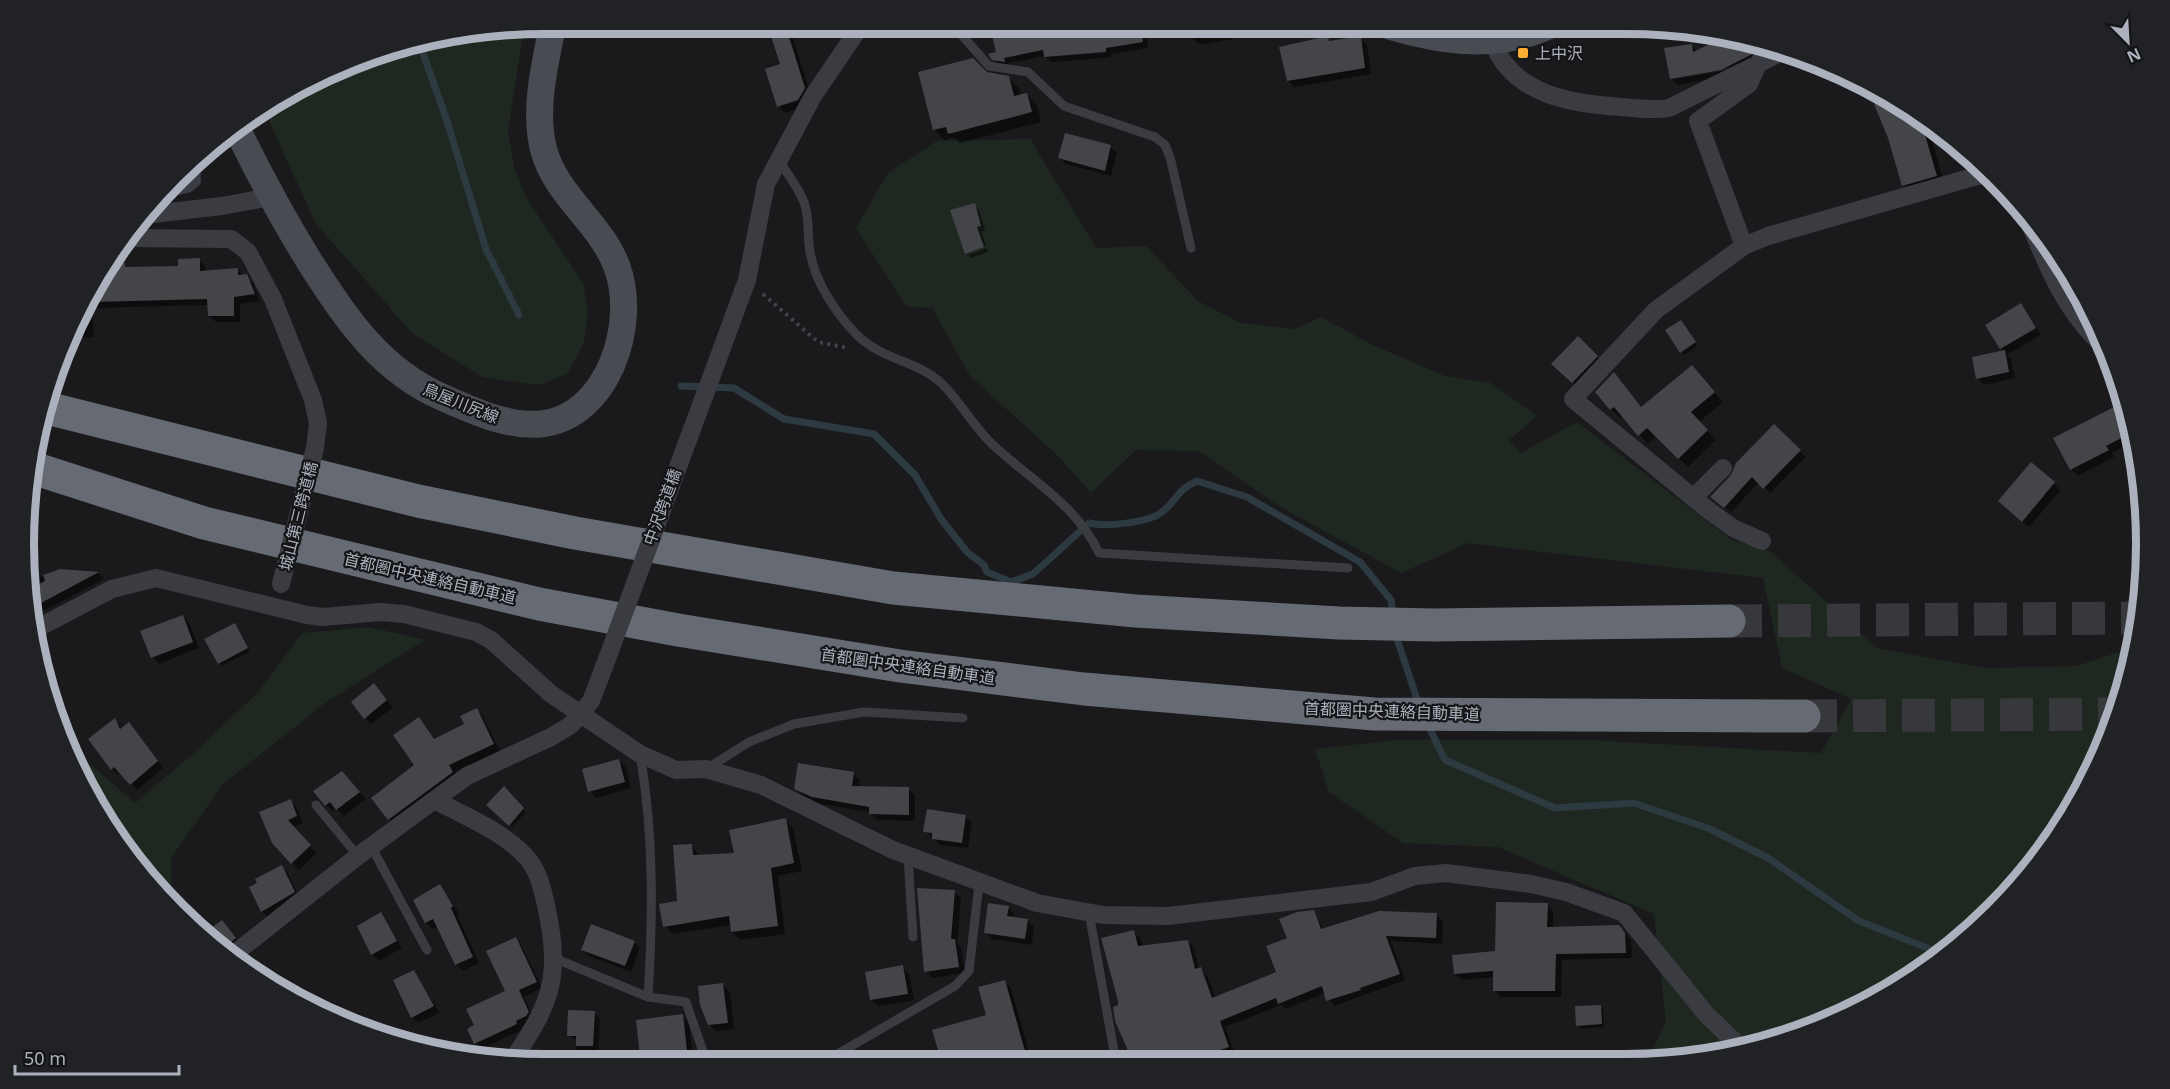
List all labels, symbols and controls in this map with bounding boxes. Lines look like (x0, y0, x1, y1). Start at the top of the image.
north arrow (2098, 12, 2158, 72)
place label: 上中沢 (1535, 42, 1583, 64)
text: N (2124, 43, 2145, 68)
marker: 上中沢 (1516, 46, 1530, 60)
street label: 鳥屋川尻線 (420, 378, 502, 428)
street label: 城山第三跨道橋 (274, 459, 322, 573)
street label: 中沢跨道橋 (638, 466, 686, 548)
street label: 首都圏中央連絡自動車道 (342, 547, 518, 609)
street label: 首都圏中央連絡自動車道 (819, 643, 997, 689)
street label: 首都圏中央連絡自動車道 (1304, 697, 1480, 725)
scale bar (15, 1038, 178, 1076)
text: 50 m (24, 1046, 66, 1070)

